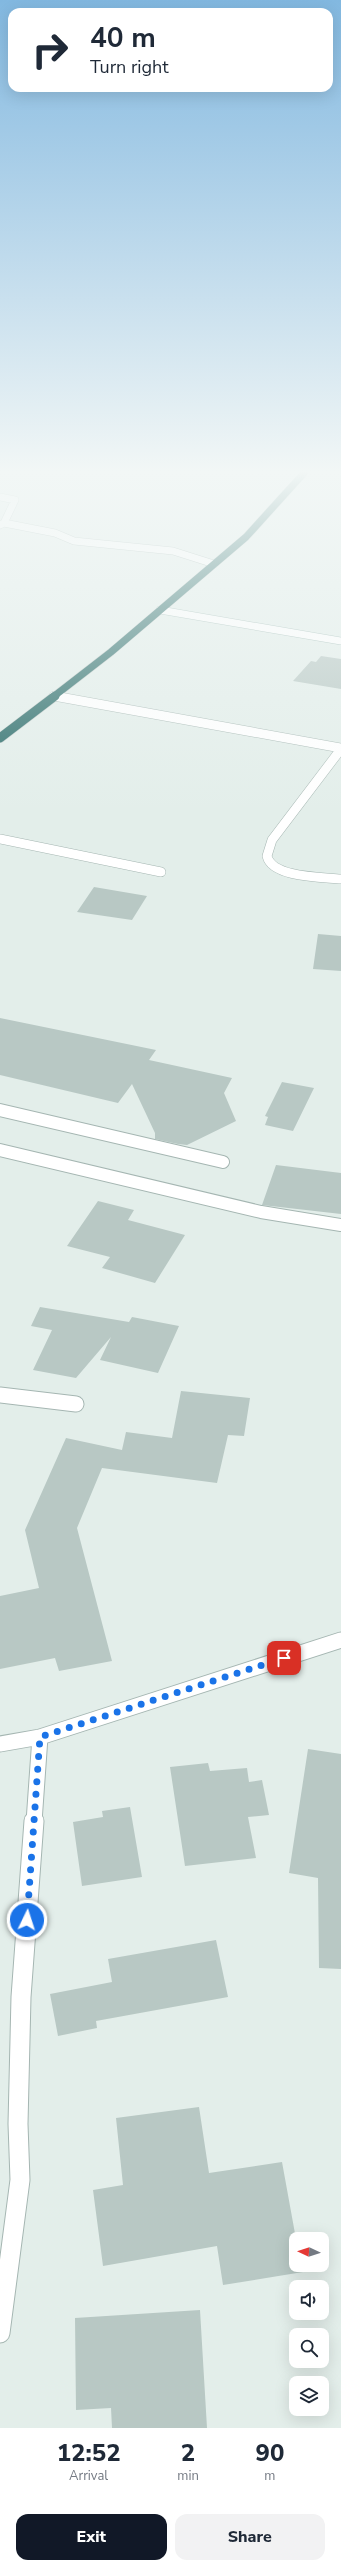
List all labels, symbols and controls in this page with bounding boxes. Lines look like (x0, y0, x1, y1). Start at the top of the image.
text: 40 m (90, 19, 156, 57)
icon: right (24, 24, 76, 76)
text: Turn right (90, 55, 169, 79)
pin (267, 1641, 301, 1675)
icon: arrive (273, 1647, 295, 1669)
position arrow (6, 1899, 48, 1941)
north arrow (289, 2232, 329, 2272)
map controls (289, 2232, 329, 2416)
button: sound (289, 2280, 329, 2320)
button: search (289, 2328, 329, 2368)
button: layers (289, 2376, 329, 2416)
text: 12:52 (57, 2437, 121, 2469)
text: 2 (181, 2437, 195, 2469)
text: 90 (255, 2437, 284, 2469)
text: Arrival (69, 2467, 108, 2485)
text: min (177, 2467, 199, 2485)
text: m (264, 2467, 275, 2485)
button: Exit (16, 2514, 167, 2560)
button: Share (175, 2514, 325, 2560)

